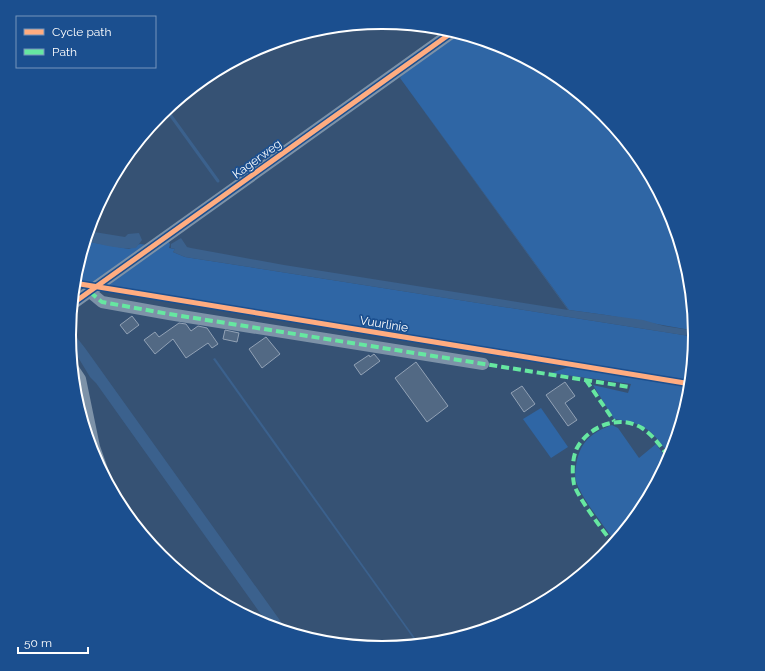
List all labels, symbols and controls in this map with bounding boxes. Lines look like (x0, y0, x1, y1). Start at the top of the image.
legend (16, 16, 156, 68)
text: Cycle path (52, 25, 111, 39)
text: Path (52, 45, 77, 59)
street label: Kagerweg (230, 137, 284, 181)
street label: Vuurlinie (359, 313, 409, 335)
scale bar (18, 629, 88, 655)
text: 50 m (24, 636, 52, 650)

